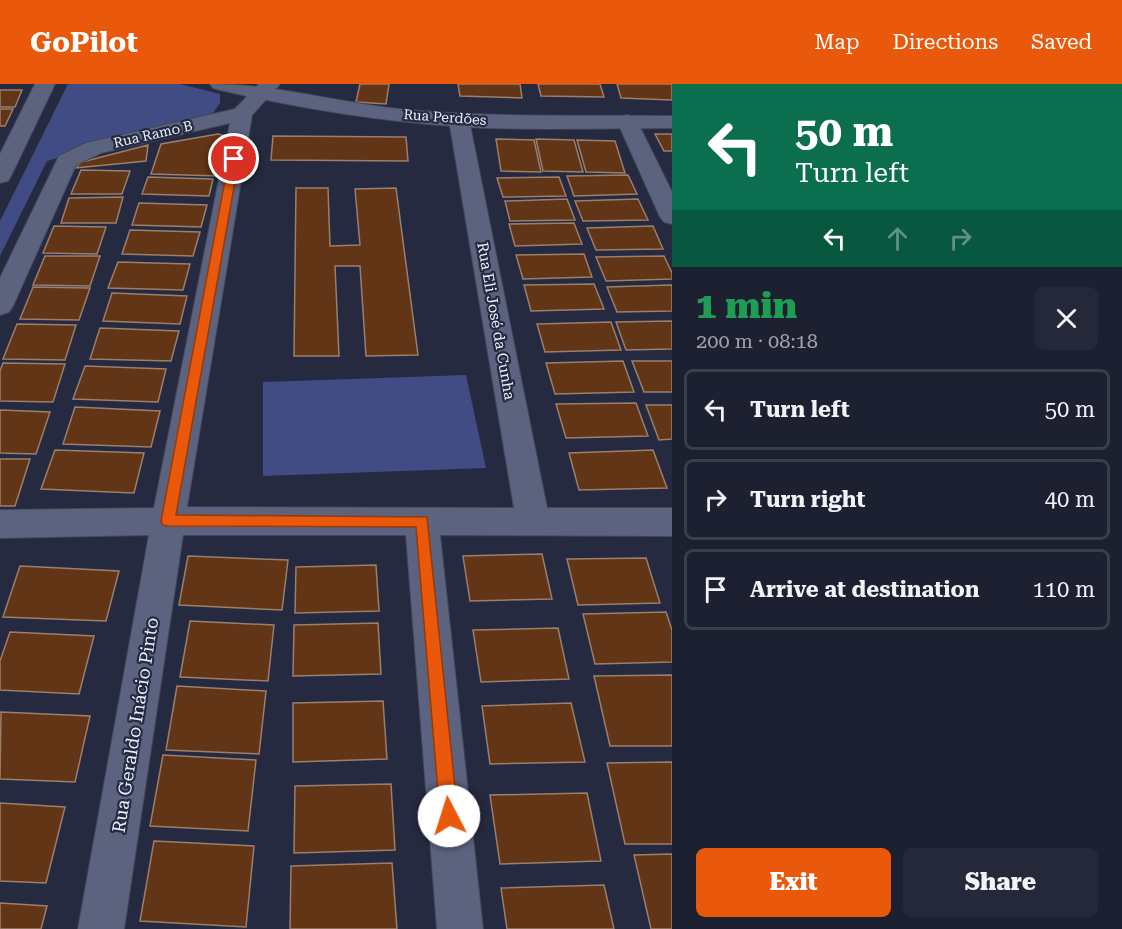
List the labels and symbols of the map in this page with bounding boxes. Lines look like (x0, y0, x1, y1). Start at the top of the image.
street label: Rua Perdões (403, 106, 487, 128)
street label: Rua Ramo B (112, 117, 194, 151)
pin (208, 133, 259, 184)
street label: Rua Eli José da Cunha (473, 241, 519, 401)
street label: Rua Geraldo Inácio Pinto (108, 616, 162, 834)
position arrow (417, 784, 481, 848)

